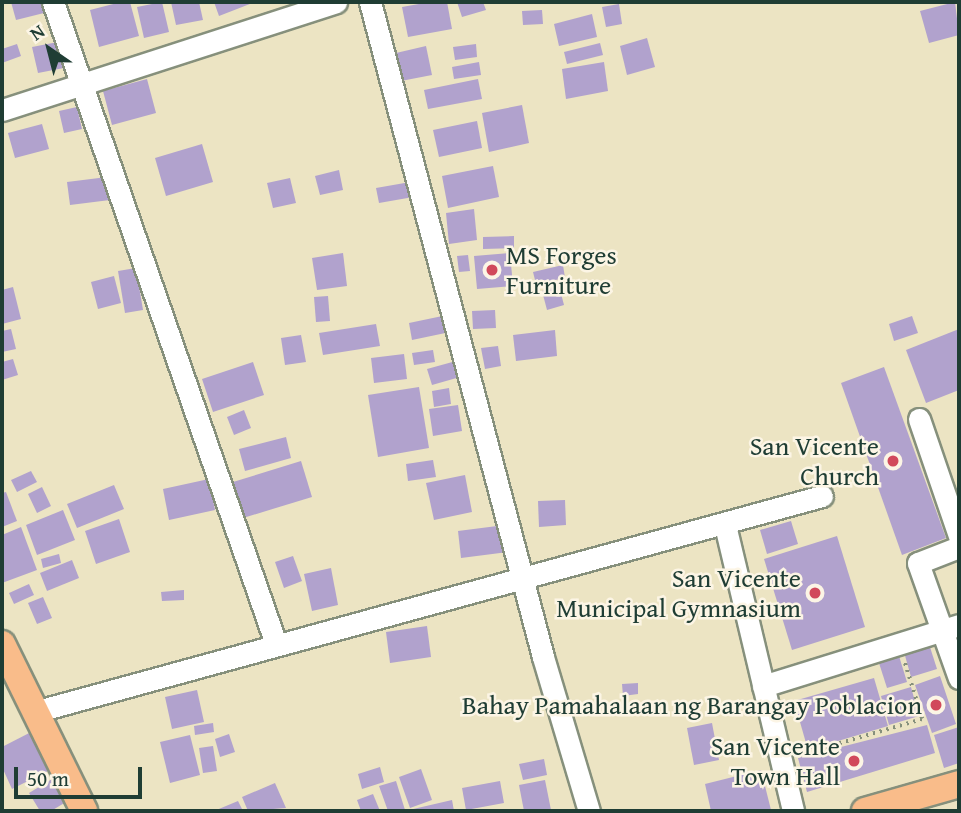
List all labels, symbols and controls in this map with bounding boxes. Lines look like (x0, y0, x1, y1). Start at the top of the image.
north arrow (14, 14, 84, 84)
text: N (24, 17, 50, 47)
place label: MS Forges Furniture (506, 239, 617, 300)
marker: MS Forges Furniture (484, 262, 500, 278)
place label: San Vicente Church (750, 430, 879, 492)
marker: San Vicente Church (885, 453, 901, 469)
place label: San Vicente Municipal Gymnasium (556, 562, 801, 624)
marker: San Vicente Municipal Gymnasium (807, 585, 823, 601)
place label: Bahay Pamahalaan ng Barangay Poblacion (462, 689, 922, 721)
marker: Bahay Pamahalaan ng Barangay Poblacion (928, 697, 944, 713)
place label: San Vicente Town Hall (711, 730, 840, 792)
marker: San Vicente Town Hall (846, 753, 862, 769)
scale bar (18, 754, 145, 798)
text: 50 m (27, 763, 69, 794)

